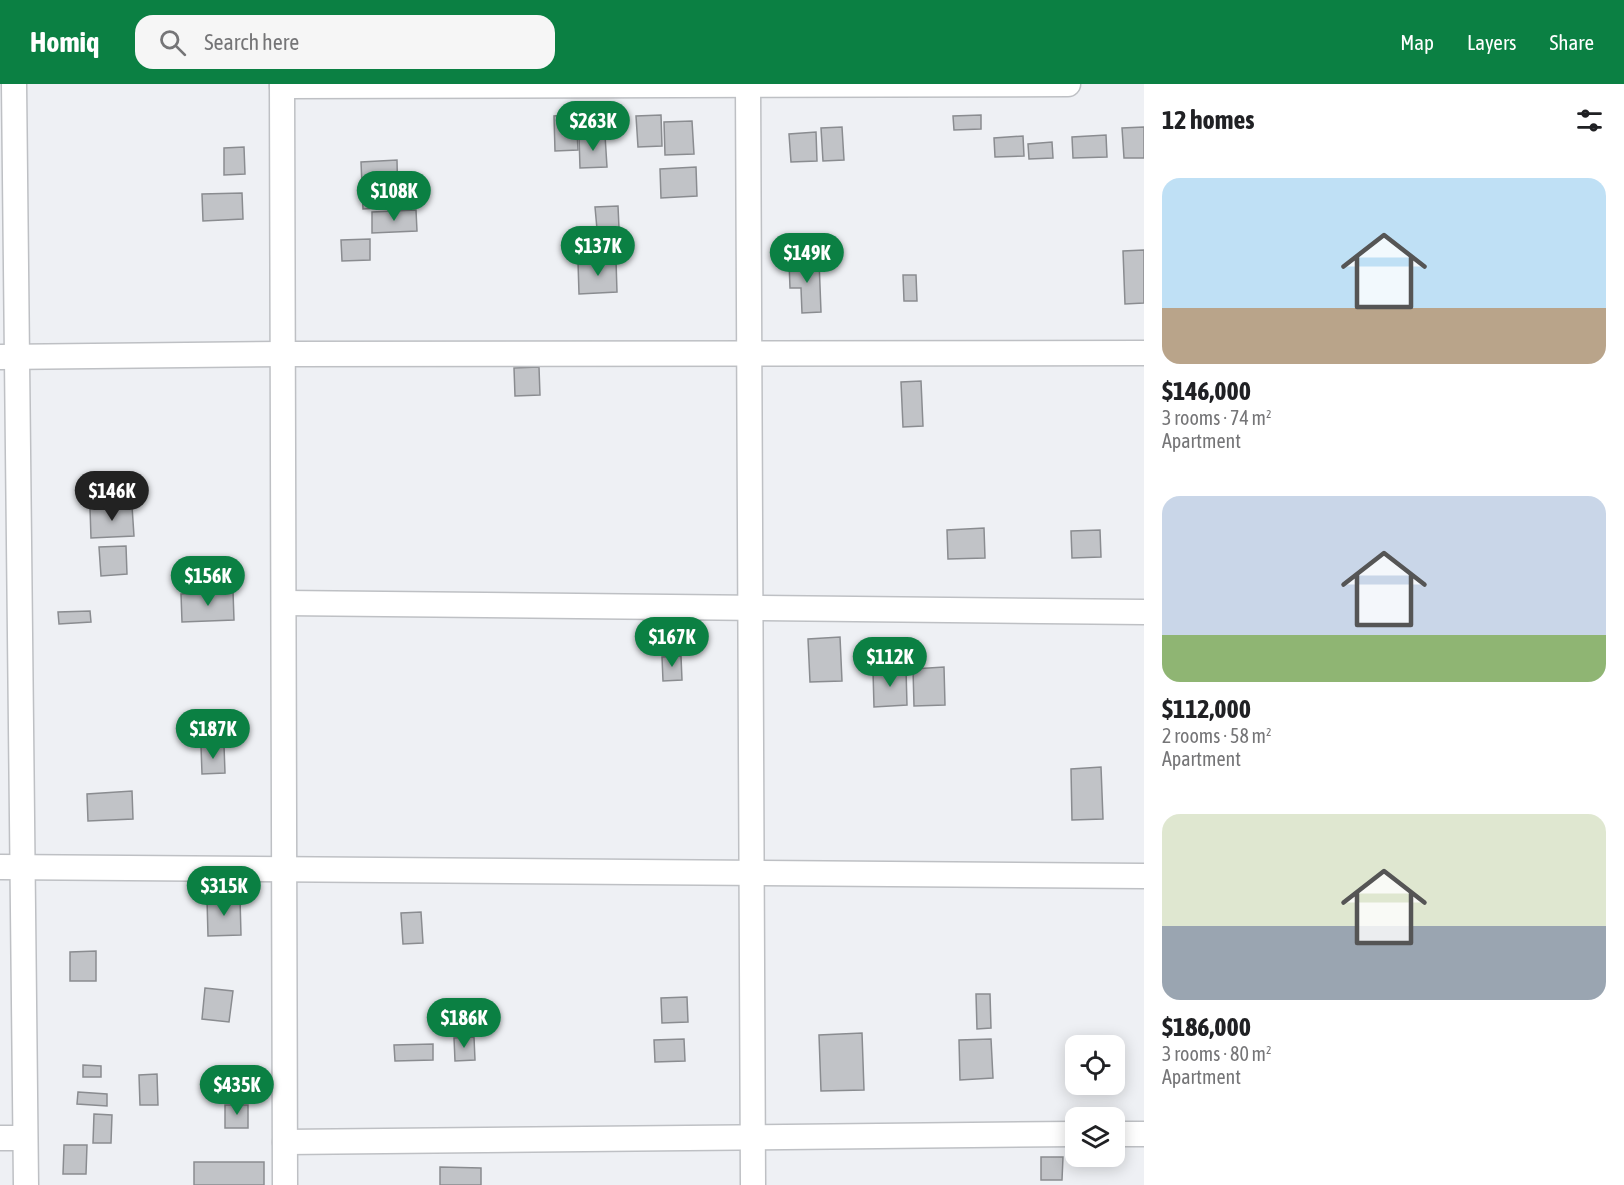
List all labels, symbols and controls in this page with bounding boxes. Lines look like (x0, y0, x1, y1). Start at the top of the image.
search box (135, 15, 555, 69)
text: Homiq (30, 26, 99, 58)
icon: search (156, 26, 189, 59)
text: Search here (204, 29, 299, 55)
text: Map (1400, 30, 1434, 54)
text: Layers (1467, 30, 1517, 54)
text: Share (1550, 30, 1594, 54)
pin: $263K (551, 101, 635, 152)
icon: filters (1573, 104, 1606, 137)
text: 12 homes (1162, 105, 1255, 135)
text: $263K (570, 109, 616, 132)
pin: $108K (352, 171, 436, 222)
text: $108K (371, 179, 417, 202)
icon: home (1330, 217, 1438, 325)
pin: $137K (556, 226, 640, 277)
pin: $149K (765, 233, 849, 284)
text: $137K (575, 234, 621, 257)
text: $149K (784, 241, 830, 264)
text: $146,000 (1162, 376, 1251, 406)
text: 3 rooms · 74 m² (1162, 406, 1272, 429)
text: Apartment (1162, 429, 1241, 452)
pin: $146K (70, 471, 154, 522)
text: $146K (89, 479, 135, 502)
icon: home (1330, 535, 1438, 643)
pin: $156K (166, 556, 250, 607)
text: $156K (185, 564, 231, 587)
pin: $167K (630, 617, 714, 668)
text: $167K (649, 625, 695, 648)
pin: $112K (848, 637, 932, 688)
text: $112K (867, 645, 913, 668)
text: $112,000 (1162, 694, 1251, 724)
pin: $187K (171, 709, 255, 760)
text: $187K (190, 717, 236, 740)
text: 2 rooms · 58 m² (1162, 724, 1272, 747)
text: Apartment (1162, 747, 1241, 770)
icon: home (1330, 853, 1438, 961)
pin: $315K (182, 866, 266, 917)
text: $315K (201, 874, 247, 897)
pin: $186K (422, 998, 506, 1049)
text: $186K (441, 1006, 487, 1029)
text: $186,000 (1162, 1012, 1251, 1042)
map controls (1065, 1035, 1125, 1167)
button: locate (1065, 1035, 1125, 1095)
text: 3 rooms · 80 m² (1162, 1042, 1272, 1065)
pin: $435K (195, 1065, 279, 1116)
text: Apartment (1162, 1065, 1241, 1088)
text: $435K (214, 1073, 260, 1096)
button: layers (1065, 1107, 1125, 1167)

